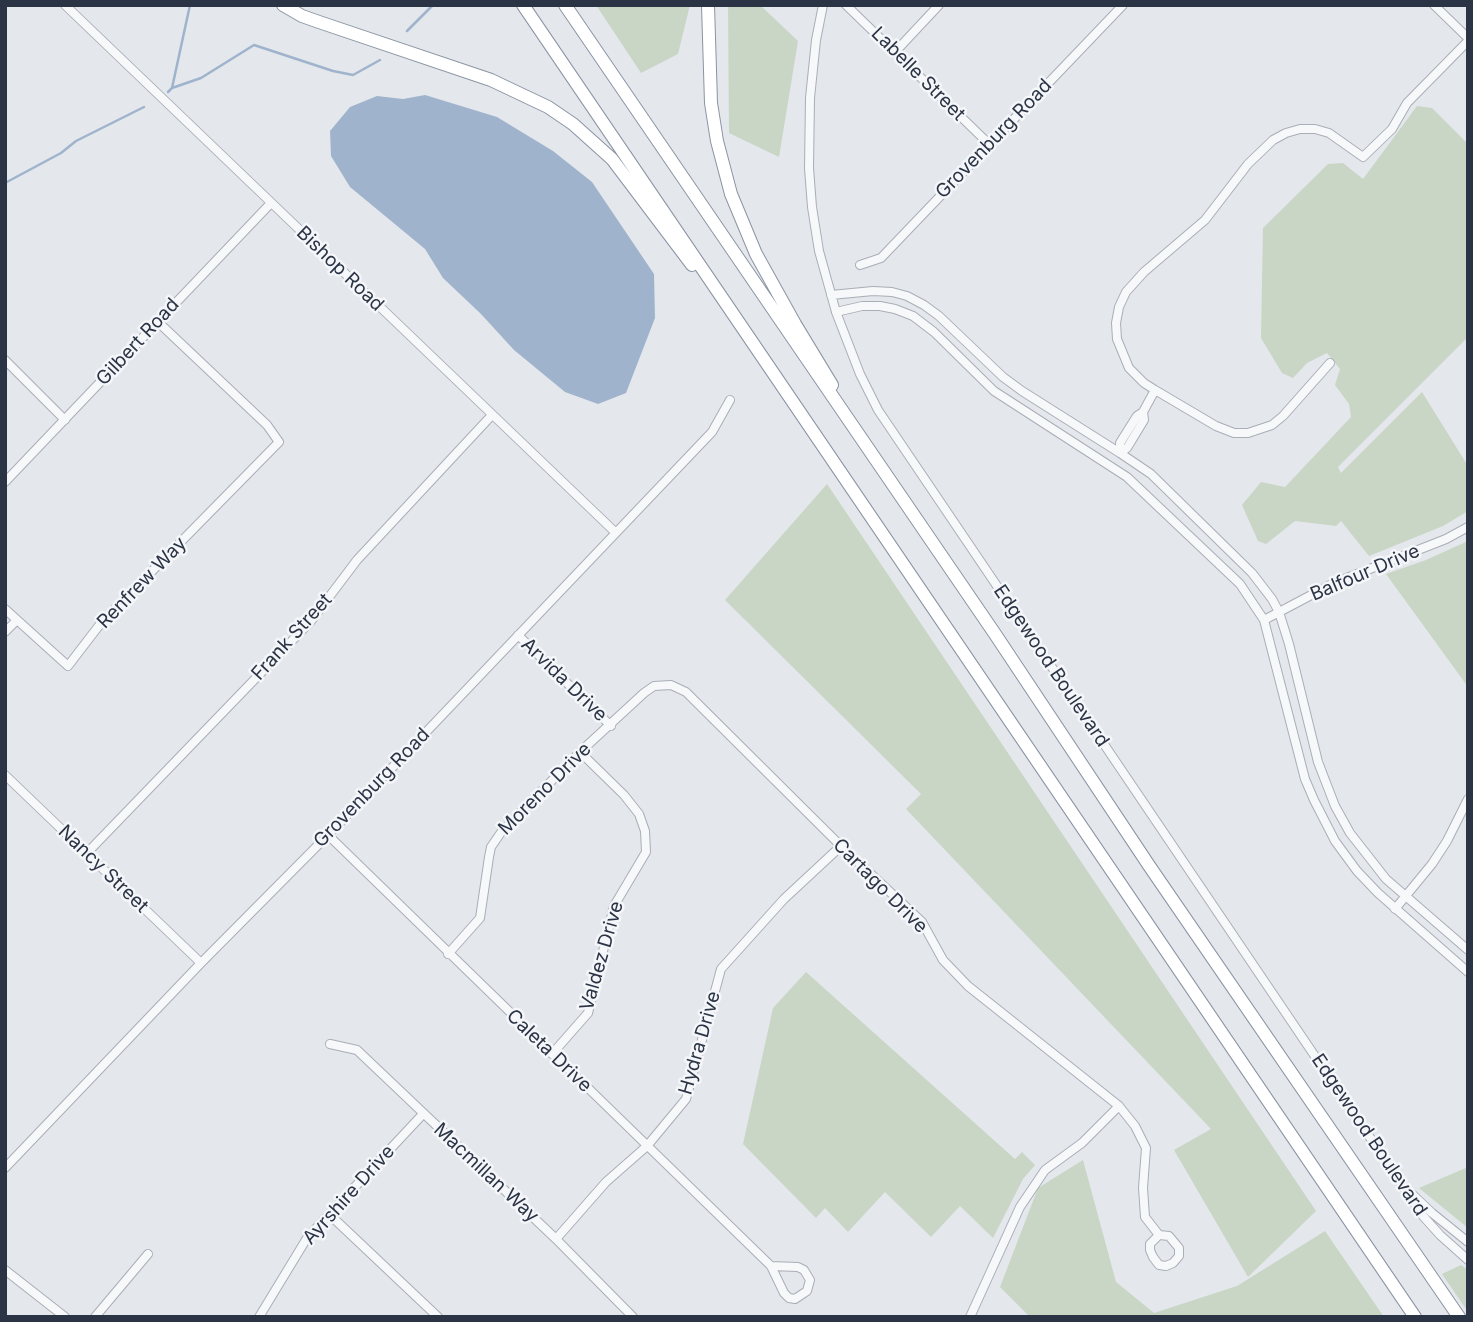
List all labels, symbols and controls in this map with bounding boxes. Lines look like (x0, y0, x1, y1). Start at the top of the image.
street label: Labelle Street (866, 22, 970, 126)
street label: Grovenburg Road (931, 75, 1057, 203)
street label: Bishop Road (292, 222, 388, 316)
street label: Gilbert Road (92, 294, 184, 390)
street label: Renfrew Way (93, 532, 191, 634)
street label: Balfour Drive (1307, 540, 1423, 606)
street label: Edgewood Boulevard (988, 581, 1114, 751)
street label: Frank Street (247, 589, 337, 685)
street label: Arvida Drive (516, 633, 612, 727)
street label: Grovenburg Road (309, 724, 435, 852)
street label: Moreno Drive (494, 738, 596, 840)
street label: Nancy Street (53, 820, 153, 918)
street label: Cartago Drive (828, 834, 932, 938)
street label: Valdez Drive (575, 899, 629, 1013)
street label: Hydra Drive (674, 989, 726, 1097)
street label: Caleta Drive (502, 1005, 596, 1097)
street label: Edgewood Boulevard (1306, 1050, 1432, 1220)
street label: Macmillan Way (429, 1119, 543, 1227)
street label: Ayrshire Drive (298, 1141, 400, 1249)

